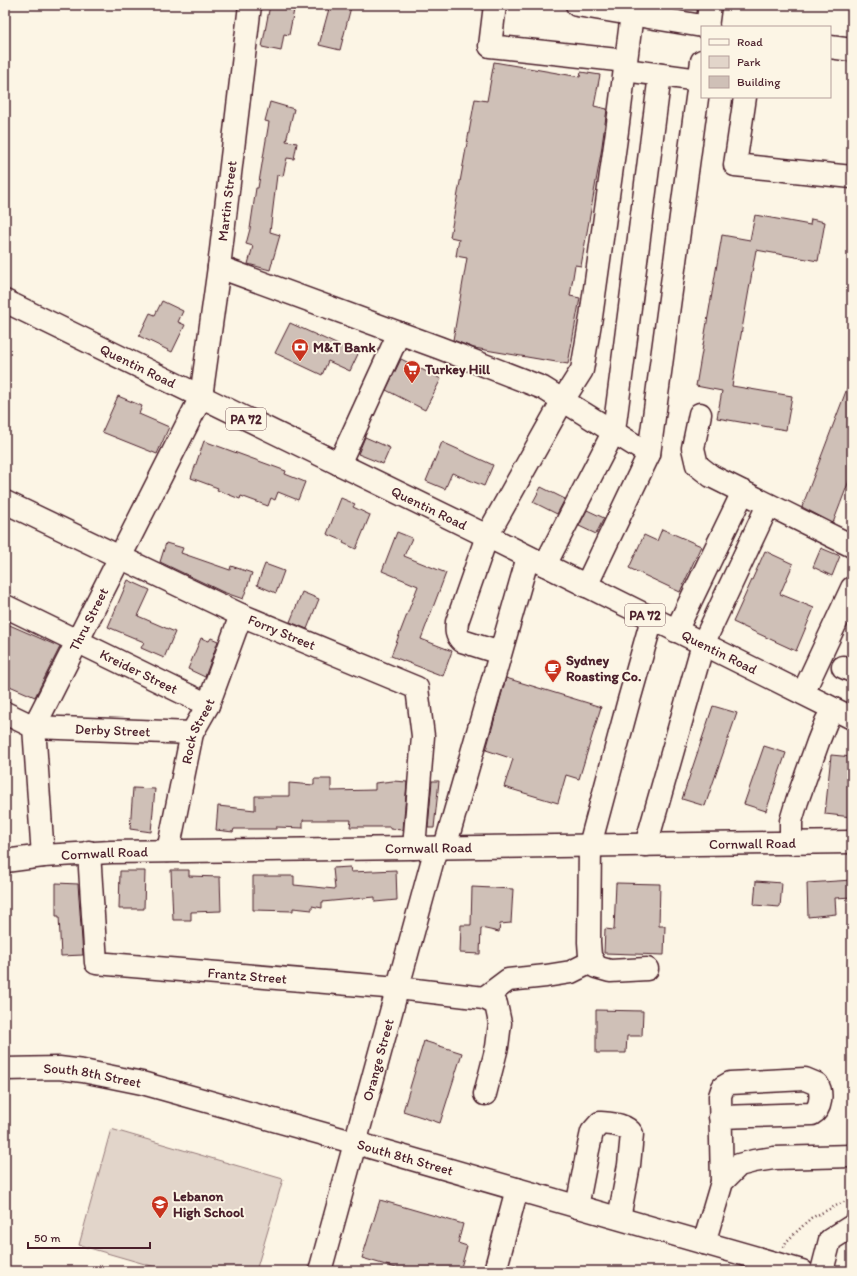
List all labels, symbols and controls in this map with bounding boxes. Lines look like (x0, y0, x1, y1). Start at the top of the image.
legend (701, 26, 831, 98)
text: Road (737, 35, 763, 49)
text: Park (737, 55, 761, 69)
text: Building (737, 75, 781, 89)
street label: Martin Street (214, 160, 240, 242)
bank icon: M&T Bank (290, 337, 310, 362)
place label: M&T Bank (313, 339, 376, 356)
street label: Quentin Road (97, 340, 179, 392)
supermarket icon: Turkey Hill (402, 359, 422, 384)
place label: Turkey Hill (424, 361, 491, 378)
road number: PA 72 (226, 408, 266, 430)
street label: Quentin Road (388, 482, 470, 534)
street label: Thru Street (65, 585, 112, 654)
road number: PA 72 (625, 604, 665, 626)
street label: Forry Street (246, 610, 318, 654)
street label: Quentin Road (679, 626, 760, 678)
street label: Kreider Street (97, 645, 181, 698)
place label: Sydney Roasting Co. (566, 652, 641, 685)
cafe icon: Sydney Roasting Co. (543, 658, 563, 683)
street label: Rock Street (177, 696, 218, 765)
street label: Derby Street (75, 720, 151, 740)
street label: Cornwall Road (709, 834, 797, 852)
street label: Cornwall Road (385, 839, 473, 857)
street label: Cornwall Road (61, 843, 149, 863)
street label: Frantz Street (207, 964, 288, 987)
street label: Orange Street (359, 1017, 397, 1103)
street label: South 8th Street (43, 1059, 143, 1091)
street label: South 8th Street (355, 1135, 455, 1179)
place label: Lebanon High School (173, 1188, 245, 1221)
school or university icon: Lebanon High School (150, 1194, 170, 1219)
scale bar (28, 1224, 150, 1250)
text: 50 m (34, 1231, 60, 1245)

